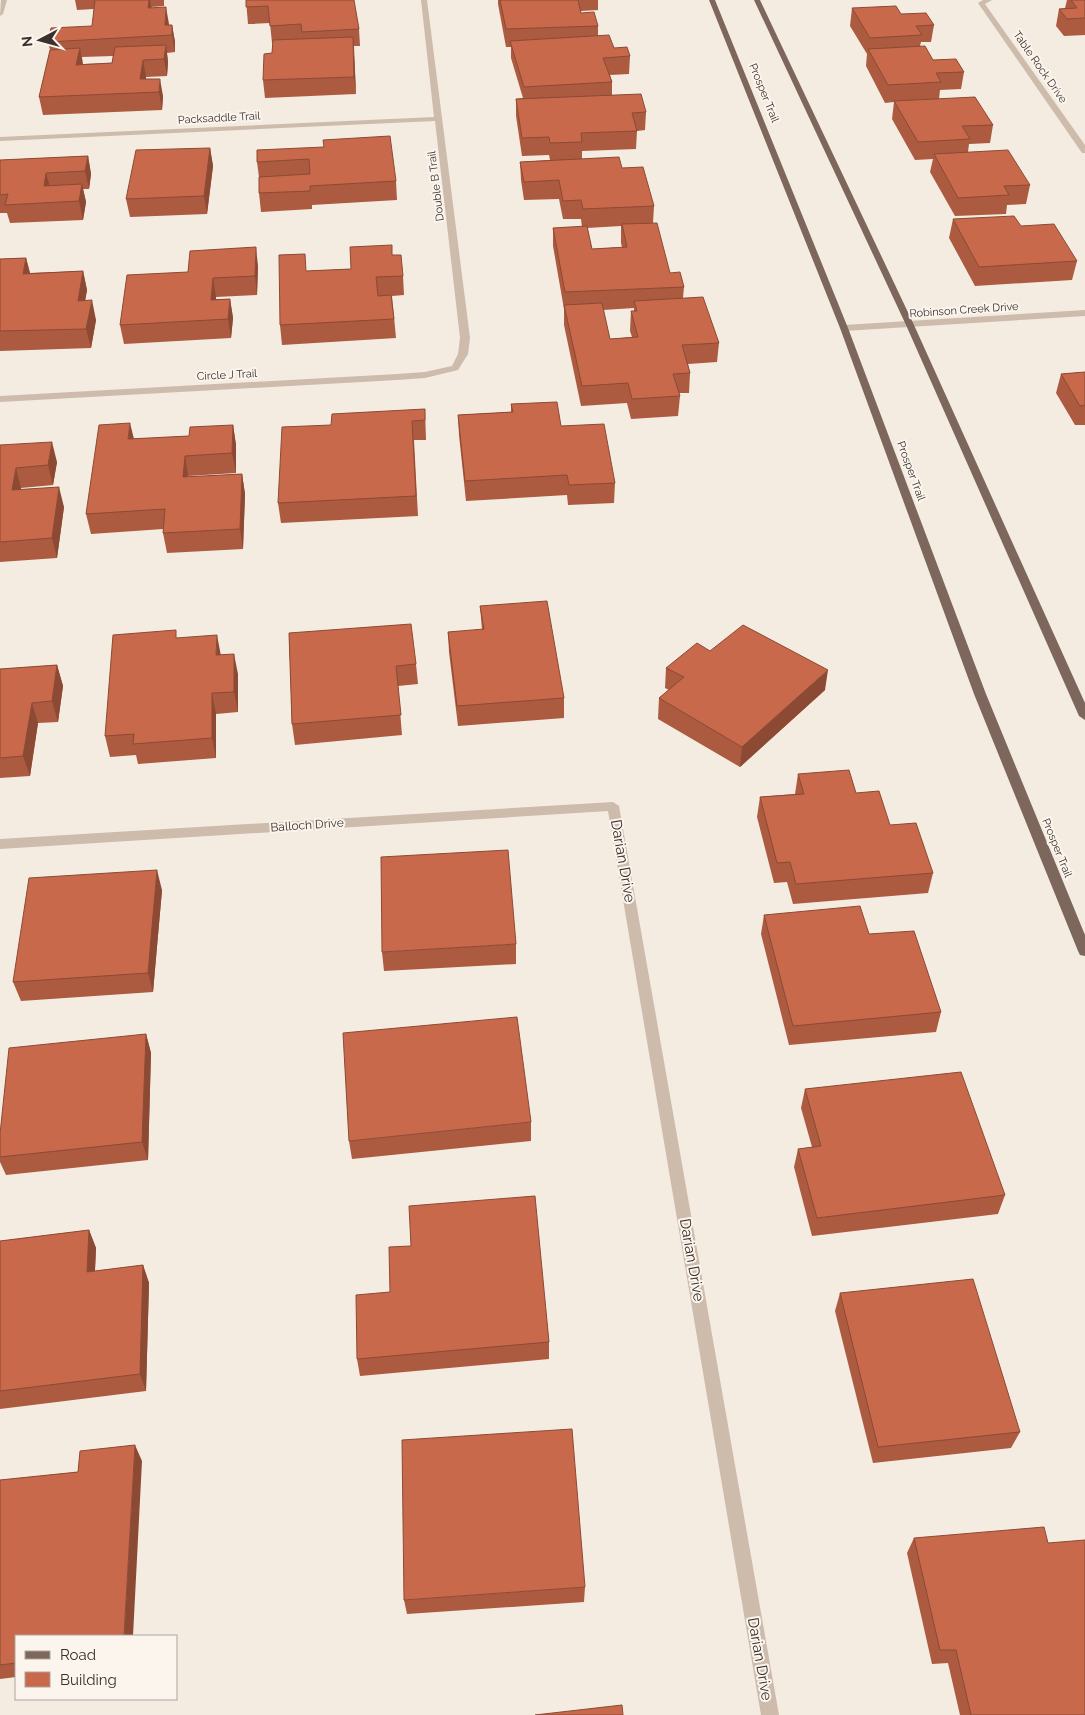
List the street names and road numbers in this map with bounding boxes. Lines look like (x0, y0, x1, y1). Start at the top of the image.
street label: Table Rock Drive (1010, 28, 1070, 106)
street label: Prosper Trail (746, 62, 782, 124)
street label: Packsaddle Trail (177, 109, 261, 127)
street label: Double B Trail (425, 150, 447, 222)
street label: Robinson Creek Drive (909, 300, 1019, 320)
street label: Circle J Trail (197, 367, 257, 383)
street label: Prosper Trail (894, 439, 928, 503)
street label: Balloch Drive (270, 815, 344, 835)
street label: Prosper Trail (1039, 817, 1075, 879)
street label: Darian Drive (607, 818, 639, 904)
street label: Darian Drive (676, 1217, 708, 1303)
street label: Darian Drive (744, 1616, 776, 1702)

